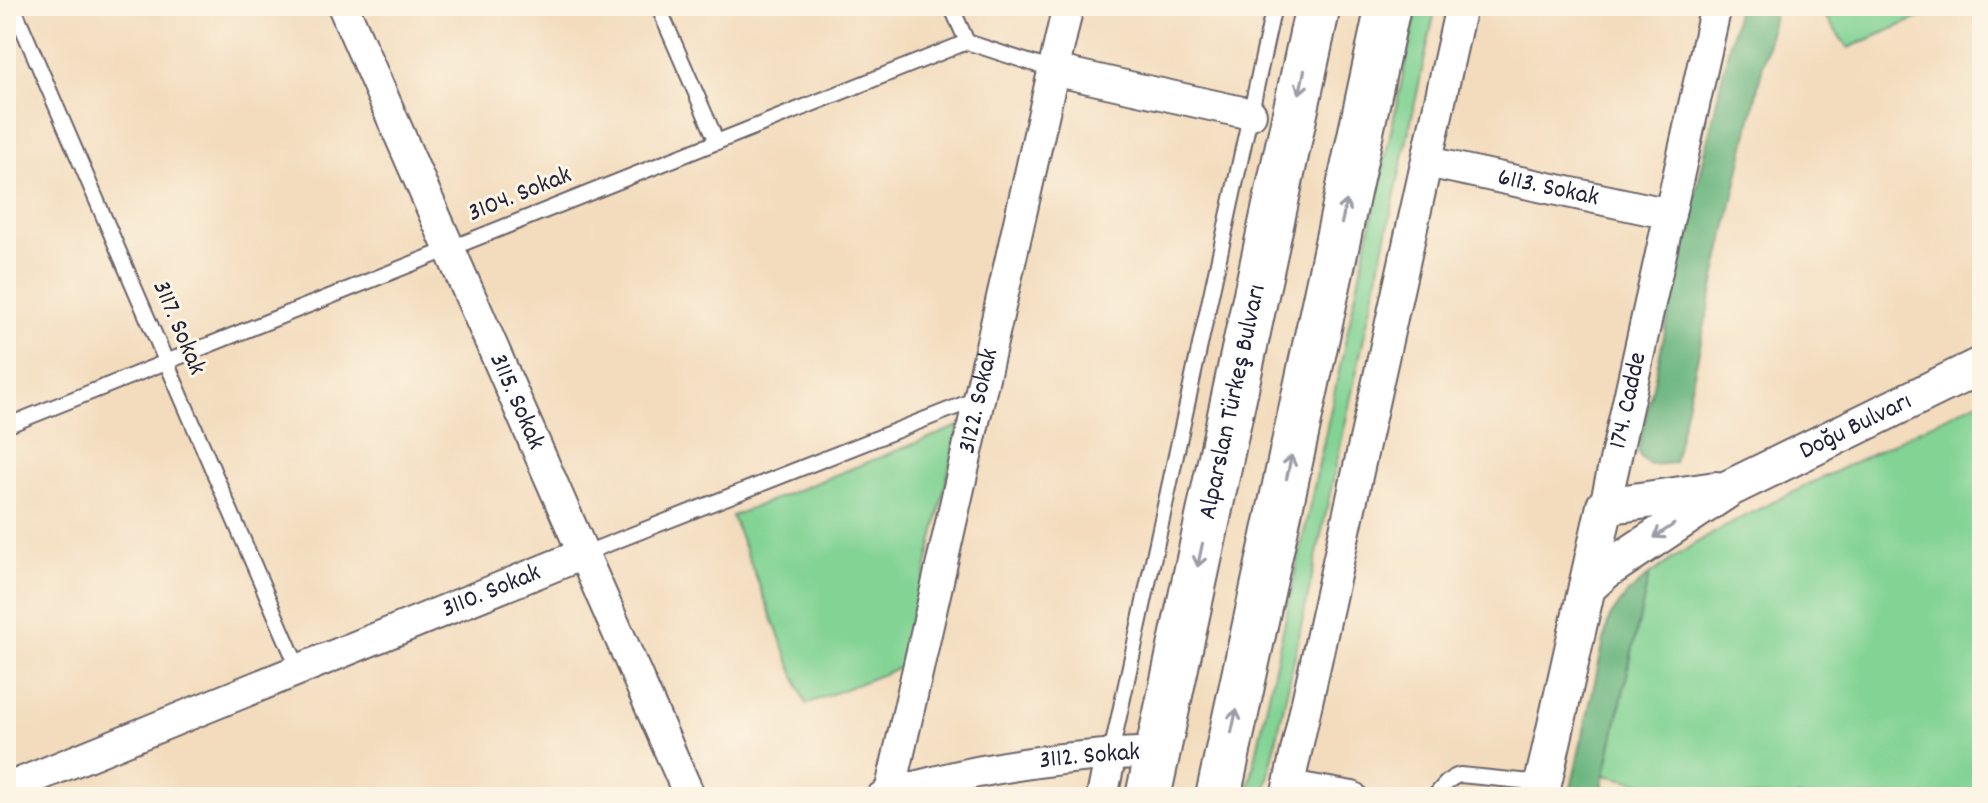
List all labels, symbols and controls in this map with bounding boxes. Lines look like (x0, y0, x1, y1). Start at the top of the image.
one-way arrow (1294, 69, 1309, 95)
street label: 3104. Sokak (463, 157, 577, 233)
street label: 6113. Sokak (1494, 159, 1602, 217)
one-way arrow (1337, 200, 1352, 226)
street label: 3117. Sokak (141, 275, 215, 381)
street label: Alparslan Türkeş Bulvarı (1190, 281, 1276, 523)
street label: 3122. Sokak (949, 345, 1008, 457)
street label: 3115. Sokak (479, 348, 554, 456)
street label: 174. Cadde (1600, 349, 1657, 452)
street label: Doğu Bulvarı (1793, 384, 1918, 470)
one-way arrow (1282, 454, 1297, 480)
one-way arrow (1654, 522, 1676, 539)
one-way arrow (1192, 542, 1207, 568)
street label: 3110. Sokak (436, 555, 546, 628)
one-way arrow (1227, 708, 1242, 734)
street label: 3112. Sokak (1037, 734, 1141, 780)

